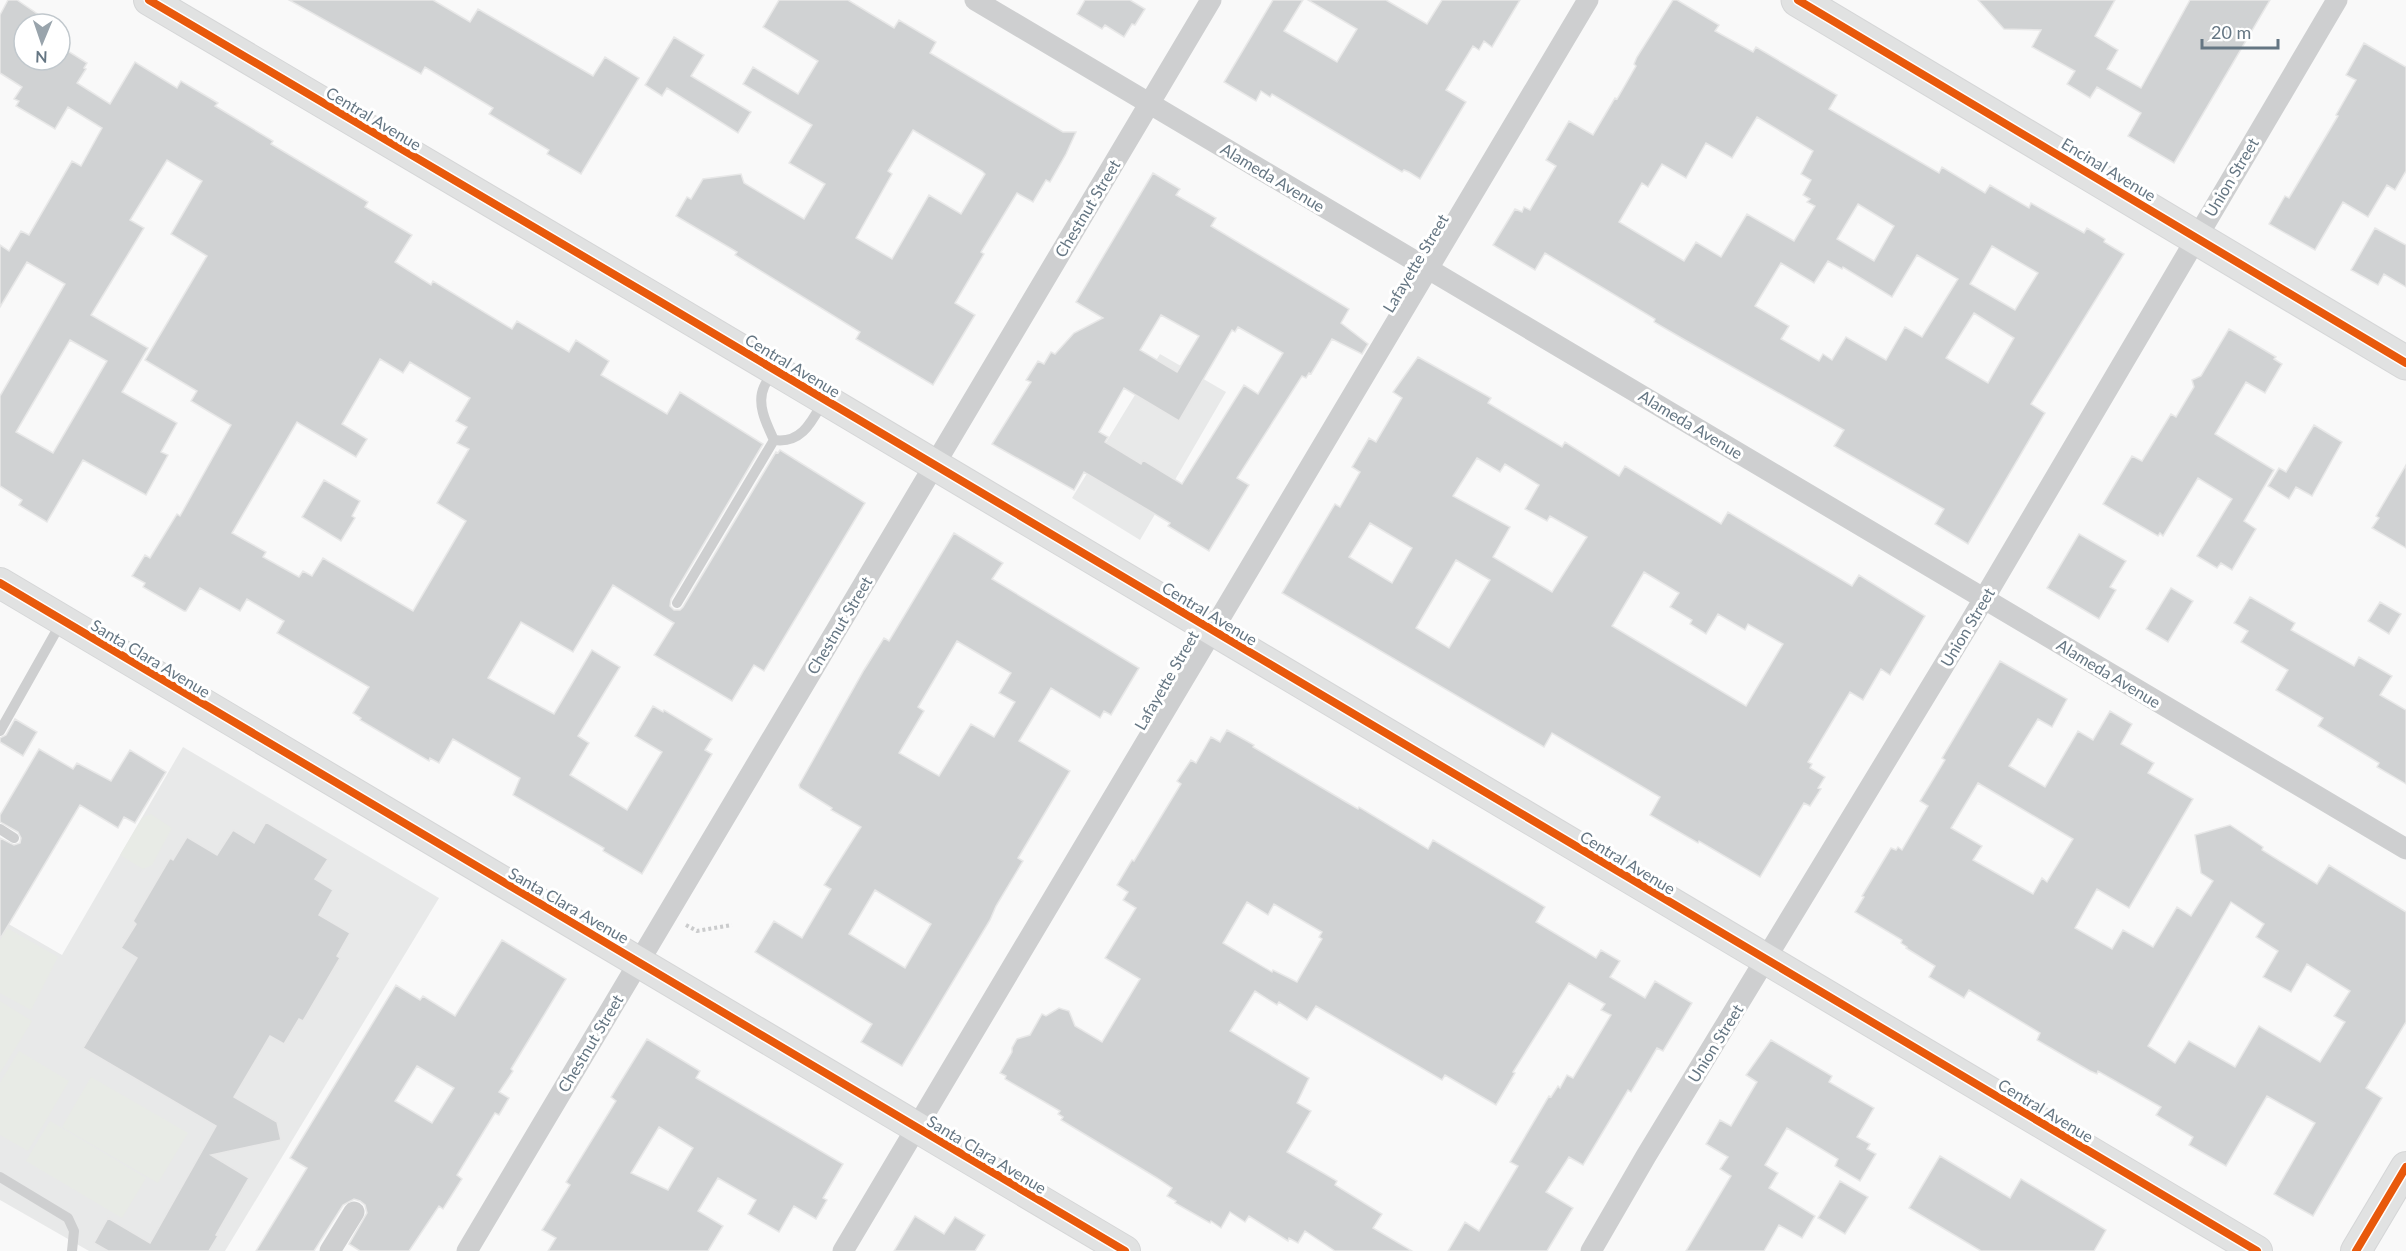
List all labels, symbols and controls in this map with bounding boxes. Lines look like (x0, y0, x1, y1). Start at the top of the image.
north arrow (12, 12, 72, 72)
scale bar (2202, 12, 2278, 50)
text: 20 m (2211, 21, 2251, 43)
text: N (35, 48, 48, 67)
street label: Central Avenue (323, 82, 425, 154)
street label: Encinal Avenue (2058, 133, 2160, 205)
street label: Union Street (2200, 134, 2262, 220)
street label: Alameda Avenue (1218, 139, 1328, 215)
street label: Chestnut Street (1050, 156, 1124, 260)
street label: Lafayette Street (1378, 210, 1452, 316)
street label: Central Avenue (742, 329, 844, 401)
street label: Alameda Avenue (1636, 386, 1746, 462)
street label: Chestnut Street (802, 573, 876, 677)
street label: Central Avenue (1159, 577, 1261, 649)
street label: Union Street (1936, 584, 1998, 670)
street label: Santa Clara Avenue (88, 615, 214, 701)
street label: Lafayette Street (1130, 627, 1202, 733)
street label: Alameda Avenue (2054, 635, 2164, 711)
street label: Central Avenue (1577, 826, 1679, 898)
street label: Santa Clara Avenue (505, 863, 633, 947)
street label: Chestnut Street (553, 991, 627, 1095)
street label: Union Street (1683, 1000, 1747, 1086)
street label: Central Avenue (1995, 1074, 2097, 1146)
street label: Santa Clara Avenue (924, 1111, 1050, 1197)

